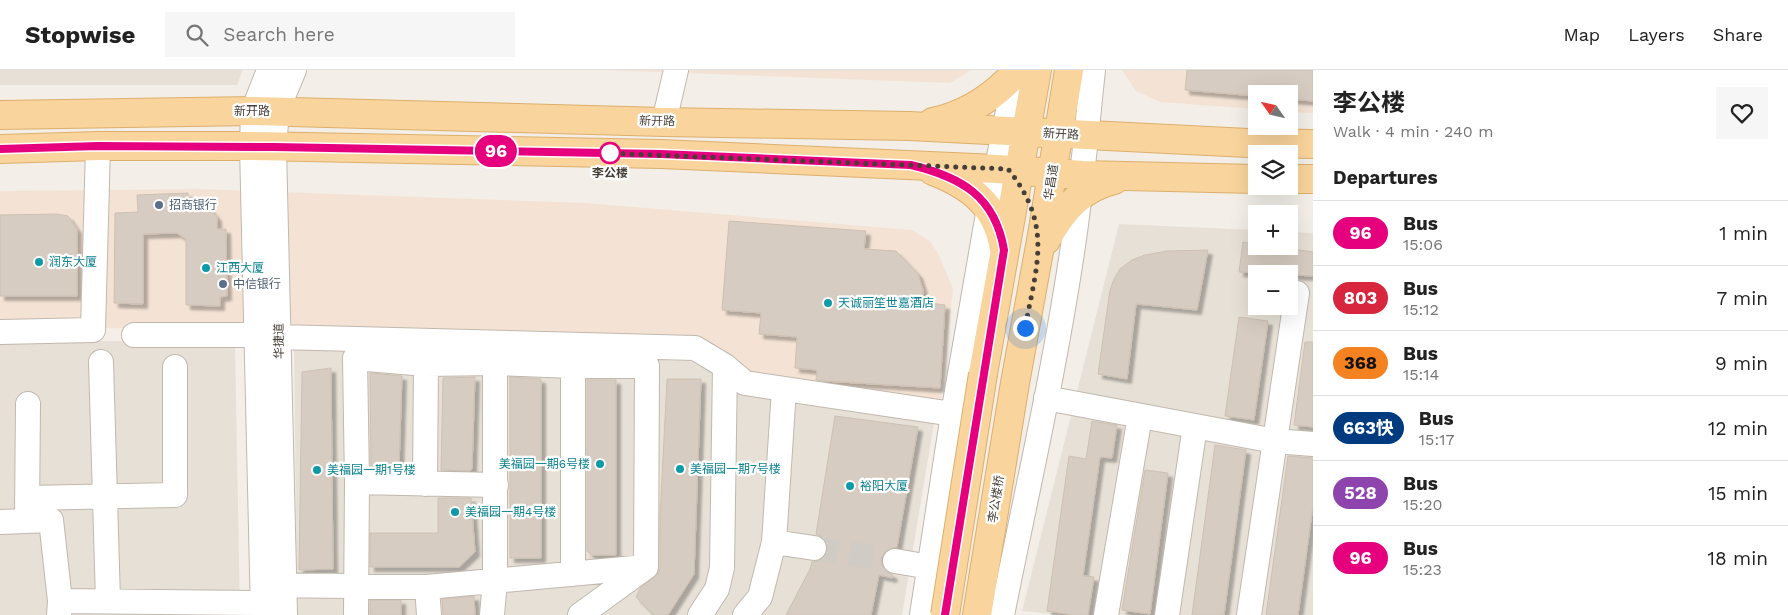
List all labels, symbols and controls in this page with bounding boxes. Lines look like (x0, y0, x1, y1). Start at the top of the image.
search box (165, 12, 515, 57)
text: Stopwise (25, 21, 135, 49)
icon: search (183, 21, 211, 49)
text: Search here (223, 23, 335, 46)
text: Map (1563, 24, 1600, 45)
text: Layers (1628, 24, 1685, 45)
text: Share (1713, 24, 1763, 45)
north arrow (1248, 85, 1298, 135)
map controls (1248, 85, 1298, 315)
button: heart (1716, 87, 1768, 139)
text: 李公楼 (1333, 89, 1405, 117)
street label: 新开路 (234, 104, 270, 118)
street label: 新开路 (639, 114, 675, 128)
text: Walk · 4 min · 240 m (1333, 122, 1493, 141)
street label: 新开路 (1043, 126, 1079, 142)
line badge: 96 (474, 135, 518, 167)
text: 96 (485, 140, 507, 161)
marker: 李公楼 (599, 142, 621, 164)
button: layers (1248, 145, 1298, 195)
street label: 华昌道 (1041, 163, 1061, 201)
place label: 李公楼 (592, 166, 628, 180)
text: Departures (1333, 166, 1438, 189)
place label: 招商银行 (169, 198, 217, 212)
marker: 招商银行 (153, 199, 165, 211)
button: + (1248, 205, 1298, 255)
text: Bus (1403, 212, 1438, 235)
text: 96 (1349, 222, 1372, 243)
text: 1 min (1719, 222, 1768, 245)
text: 15:06 (1403, 235, 1443, 254)
place label: 润东大厦 (49, 255, 97, 269)
marker: 润东大厦 (33, 256, 45, 268)
place label: 江西大厦 (216, 261, 264, 275)
marker: 江西大厦 (200, 262, 212, 274)
button: − (1248, 265, 1298, 315)
place label: 中信银行 (233, 277, 281, 291)
text: Bus (1403, 277, 1438, 300)
marker: 中信银行 (217, 278, 229, 290)
text: 803 (1344, 287, 1377, 308)
text: 7 min (1717, 287, 1768, 310)
place label: 天诚丽笙世嘉酒店 (838, 296, 934, 310)
marker: 天诚丽笙世嘉酒店 (822, 297, 834, 309)
text: 15:12 (1403, 300, 1439, 319)
your location (1013, 316, 1038, 341)
street label: 华捷道 (272, 323, 286, 359)
text: Bus (1403, 342, 1438, 365)
text: 368 (1344, 352, 1377, 373)
text: 9 min (1715, 352, 1768, 375)
text: 15:14 (1403, 365, 1439, 384)
text: Bus (1419, 407, 1454, 430)
text: 663快 (1343, 417, 1394, 438)
text: 12 min (1708, 417, 1768, 440)
text: 15:17 (1419, 430, 1454, 449)
place label: 美福园一期6号楼 (499, 457, 590, 471)
marker: 美福园一期6号楼 (594, 458, 606, 470)
place label: 美福园一期7号楼 (690, 462, 781, 476)
place label: 美福园一期1号楼 (327, 463, 416, 477)
marker: 美福园一期7号楼 (674, 463, 686, 475)
marker: 美福园一期1号楼 (311, 464, 323, 476)
text: Bus (1403, 472, 1438, 495)
street label: 李公楼桥 (985, 474, 1007, 524)
place label: 裕阳大厦 (860, 479, 908, 493)
marker: 裕阳大厦 (844, 480, 856, 492)
text: 528 (1344, 482, 1377, 503)
text: 15 min (1708, 482, 1768, 505)
text: 15:20 (1403, 495, 1443, 514)
place label: 美福园一期4号楼 (465, 505, 556, 519)
marker: 美福园一期4号楼 (449, 506, 461, 518)
text: Bus (1403, 537, 1438, 560)
text: 96 (1349, 547, 1372, 568)
text: 18 min (1707, 547, 1768, 570)
text: 15:23 (1403, 560, 1442, 579)

